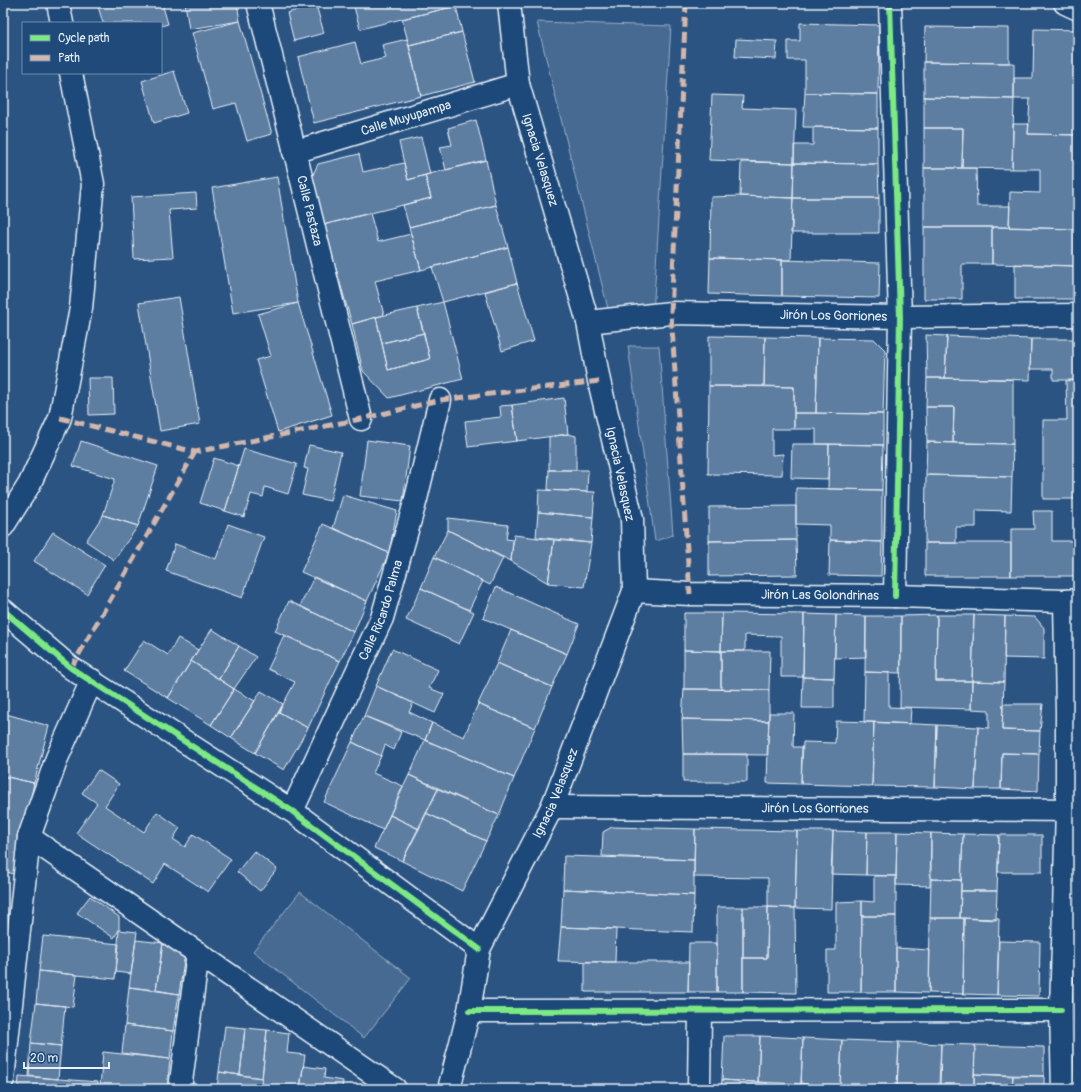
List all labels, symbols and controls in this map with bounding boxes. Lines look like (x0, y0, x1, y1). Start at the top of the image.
legend (22, 22, 162, 74)
text: Cycle path (58, 31, 110, 46)
text: Path (58, 51, 80, 66)
street label: Calle Muyupampa (359, 97, 453, 139)
street label: Ignacia Velasquez (518, 112, 562, 209)
street label: Calle Pastaza (293, 174, 326, 248)
street label: Jirón Los Gorriones (780, 307, 887, 325)
street label: Ignacia Velasquez (602, 425, 638, 523)
street label: Calle Ricardo Palma (355, 558, 406, 663)
street label: Jirón Las Golondrinas (761, 587, 879, 604)
street label: Ignacia Velasquez (529, 746, 582, 841)
street label: Jirón Los Gorriones (761, 800, 869, 817)
scale bar (24, 1044, 109, 1070)
text: 20 m (30, 1051, 59, 1066)

